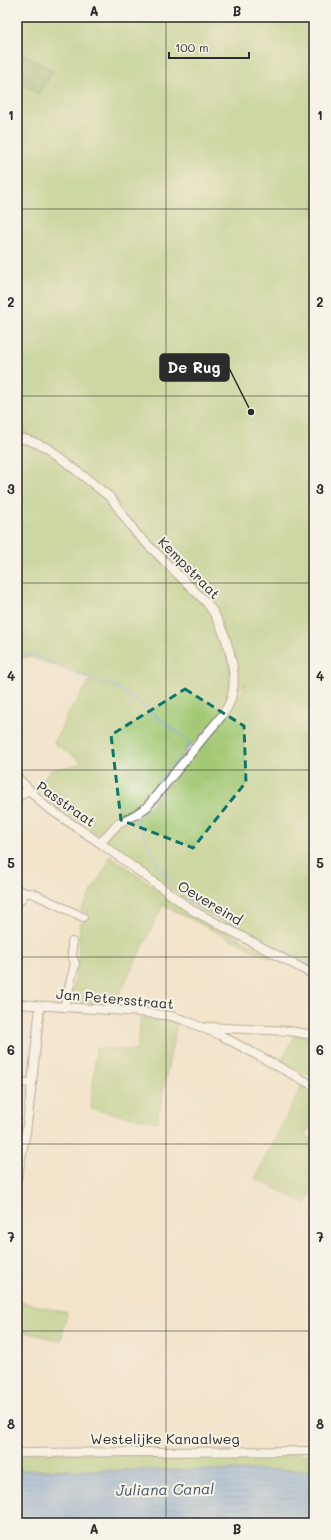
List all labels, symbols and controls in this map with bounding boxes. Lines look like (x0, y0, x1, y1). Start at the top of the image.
text: A (89, 2, 99, 19)
text: B (233, 2, 242, 19)
scale bar (169, 34, 249, 60)
text: 100 m (175, 39, 209, 55)
text: 1 (8, 106, 14, 123)
text: 1 (317, 106, 323, 123)
text: 2 (7, 293, 15, 310)
text: 2 (316, 293, 324, 310)
callout: De Rug (160, 354, 229, 381)
text: De Rug (167, 357, 221, 377)
text: 3 (7, 480, 15, 497)
text: 3 (316, 480, 324, 497)
street label: Kempstraat (154, 532, 225, 603)
text: 4 (7, 667, 15, 684)
text: 4 (316, 667, 324, 684)
street label: Passtraat (33, 776, 99, 831)
text: 5 (7, 854, 15, 871)
text: 5 (316, 854, 324, 871)
street label: Oevereind (174, 876, 246, 929)
street label: Jan Petersstraat (55, 984, 175, 1013)
text: 6 (7, 1041, 15, 1058)
text: 6 (316, 1041, 324, 1058)
text: 7 (7, 1228, 15, 1245)
text: 7 (316, 1228, 324, 1245)
text: 8 (7, 1415, 15, 1432)
text: 8 (316, 1415, 324, 1432)
street label: Westelijke Kanaalweg (90, 1429, 240, 1448)
water label: Juliana Canal (116, 1478, 214, 1500)
text: A (89, 1520, 99, 1537)
text: B (233, 1520, 242, 1537)

